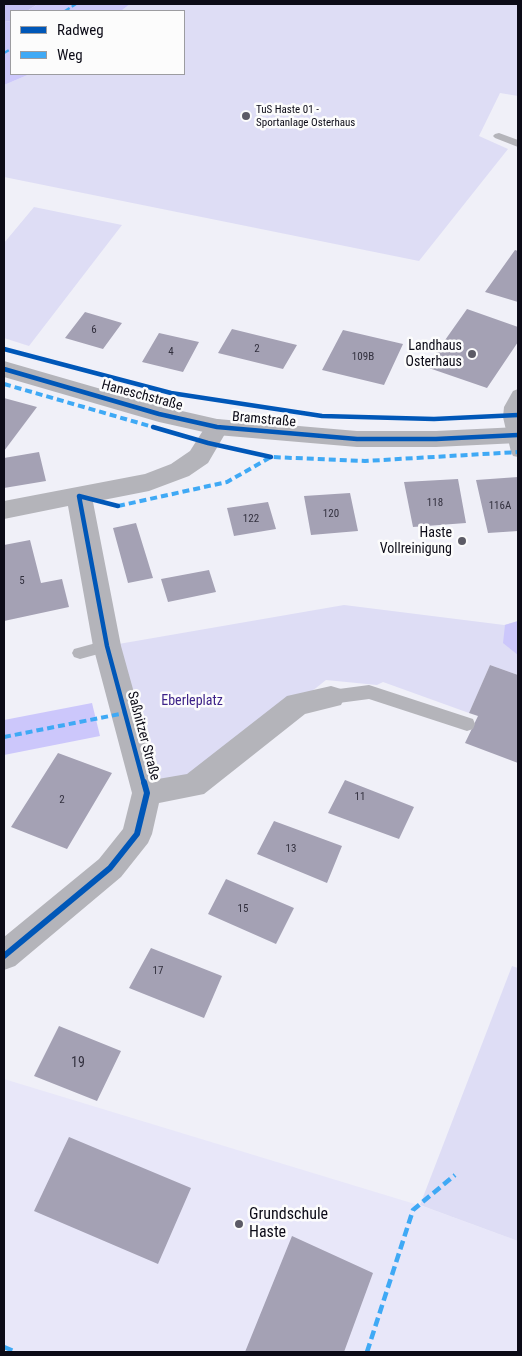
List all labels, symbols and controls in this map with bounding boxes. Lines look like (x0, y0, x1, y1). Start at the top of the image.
legend (10, 10, 185, 75)
text: Radweg (57, 21, 104, 39)
text: Weg (57, 46, 83, 64)
place label: TuS Haste 01 - Sportanlage Osterhaus (256, 103, 355, 129)
marker: TuS Haste 01 - Sportanlage Osterhaus (240, 110, 252, 122)
house number: 6 (91, 323, 97, 337)
place label: Landhaus Osterhaus (406, 338, 462, 371)
house number: 2 (254, 342, 260, 356)
house number: 4 (168, 345, 174, 359)
marker: Landhaus Osterhaus (466, 348, 478, 360)
house number: 109B (352, 350, 374, 364)
street label: Haneschstraße (100, 377, 184, 415)
street label: Bramstraße (231, 409, 297, 431)
house number: 118 (427, 496, 443, 510)
house number: 116A (489, 499, 511, 513)
house number: 120 (323, 507, 339, 521)
house number: 122 (243, 512, 259, 526)
place label: Haste Vollreinigung (380, 525, 452, 558)
marker: Haste Vollreinigung (456, 535, 468, 547)
house number: 5 (19, 574, 25, 588)
street label: Saßnitzer Straße (123, 690, 163, 782)
park label: Eberleplatz (161, 693, 223, 709)
house number: 11 (355, 790, 365, 804)
house number: 2 (59, 793, 65, 807)
house number: 13 (286, 842, 296, 856)
house number: 15 (238, 902, 248, 916)
house number: 17 (153, 964, 163, 978)
house number: 19 (71, 1055, 85, 1071)
place label: Grundschule Haste (249, 1205, 328, 1243)
marker: Grundschule Haste (233, 1218, 245, 1230)

